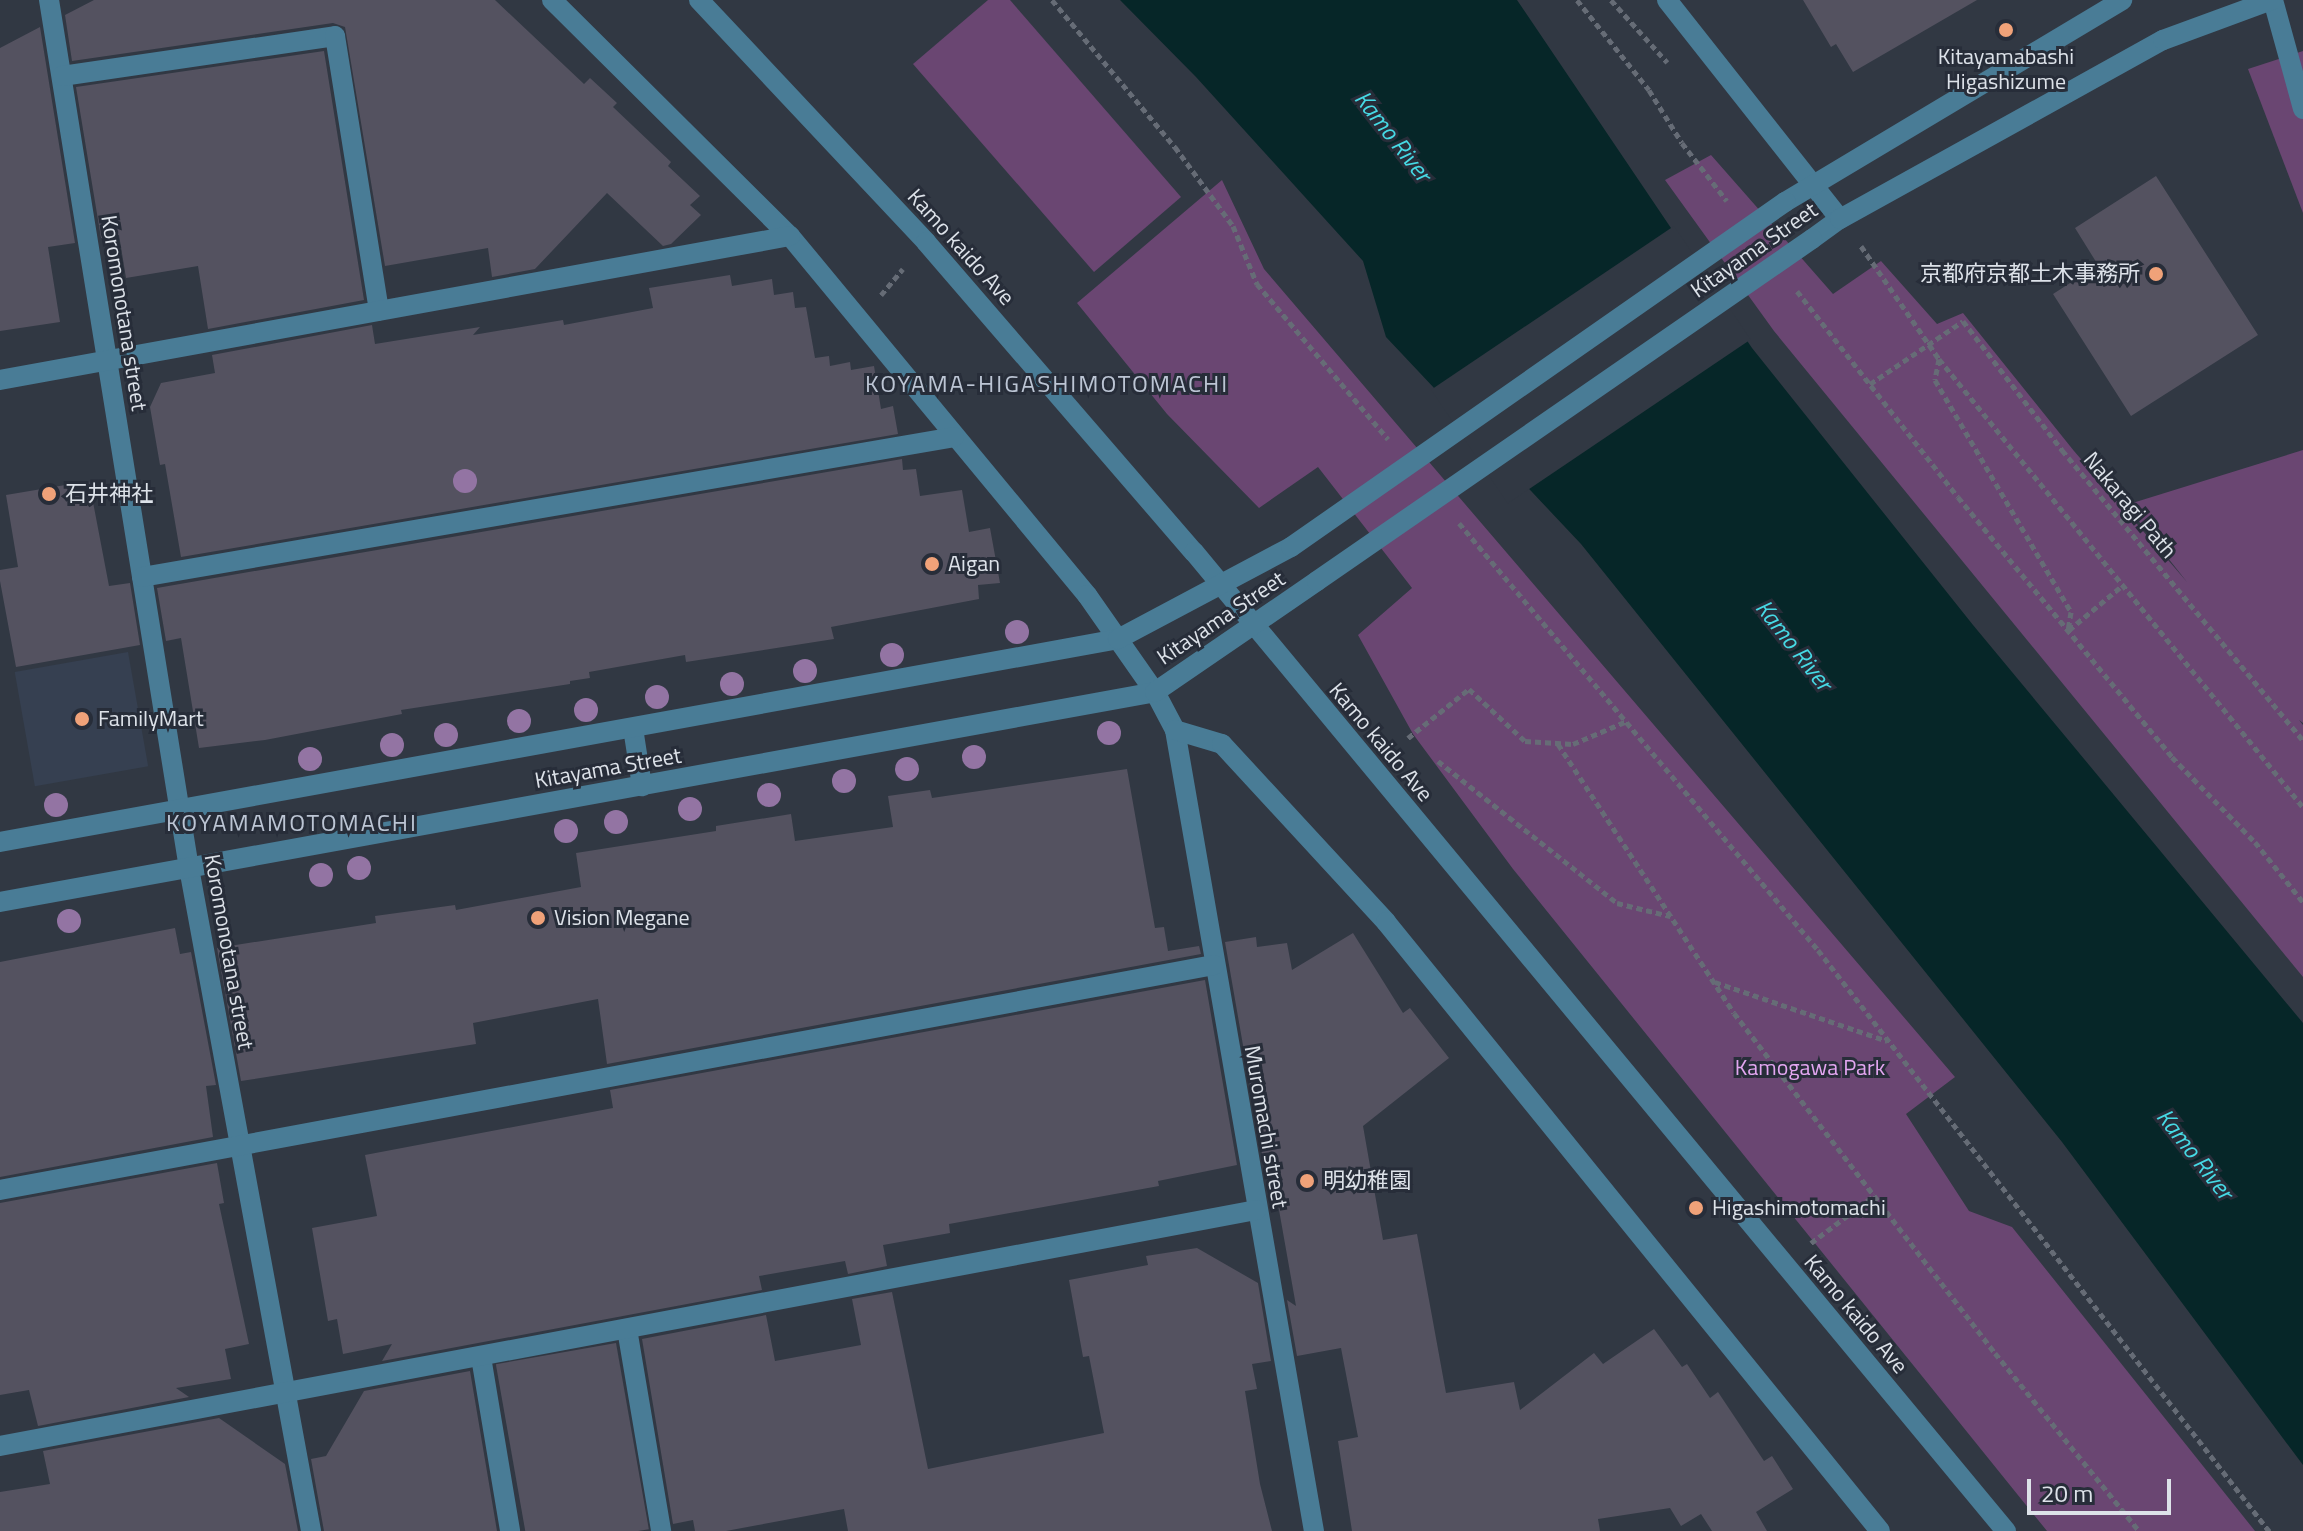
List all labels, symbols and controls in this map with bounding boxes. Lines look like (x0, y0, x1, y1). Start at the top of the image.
marker: Kitayamabashi Higashizume (1997, 21, 2015, 39)
place label: Kitayamabashi Higashizume (1938, 43, 2074, 94)
water label: Kamo River (1349, 85, 1437, 187)
street label: Kamo kaido Ave (902, 184, 1020, 310)
street label: Kitayama Street (1686, 197, 1822, 303)
street label: Koromonotana street (95, 213, 153, 413)
place label: 京都府京都土木事務所 (1920, 261, 2140, 287)
marker: 京都府京都土木事務所 (2147, 265, 2165, 283)
district label: KOYAMA-HIGASHIMOTOMACHI (865, 370, 1229, 398)
street label: Nakaragi Path (2078, 447, 2182, 563)
place label: 石井神社 (65, 481, 153, 507)
marker: 石井神社 (40, 485, 58, 503)
place label: Aigan (948, 551, 1000, 577)
marker: Aigan (923, 555, 941, 573)
street label: Kitayama Street (1152, 566, 1290, 670)
water label: Kamo River (1750, 594, 1838, 696)
street label: Kamo kaido Ave (1324, 677, 1438, 807)
place label: FamilyMart (98, 706, 204, 732)
marker: FamilyMart (73, 710, 91, 728)
street label: Kitayama Street (533, 742, 683, 794)
district label: KOYAMAMOTOMACHI (166, 809, 418, 837)
street label: Koromonotana street (199, 852, 259, 1052)
place label: Vision Megane (554, 905, 690, 931)
marker: Vision Megane (529, 909, 547, 927)
street label: Muromachi street (1239, 1044, 1293, 1210)
park label: Kamogawa Park (1735, 1055, 1885, 1081)
water label: Kamo River (2151, 1103, 2239, 1205)
place label: 明幼稚園 (1323, 1168, 1411, 1194)
marker: 明幼稚園 (1298, 1172, 1316, 1190)
place label: Higashimotomachi (1712, 1195, 1886, 1221)
marker: Higashimotomachi (1687, 1199, 1705, 1217)
street label: Kamo kaido Ave (1799, 1249, 1913, 1379)
scale bar (2031, 1463, 2175, 1513)
text: 20 m (2041, 1475, 2093, 1511)

